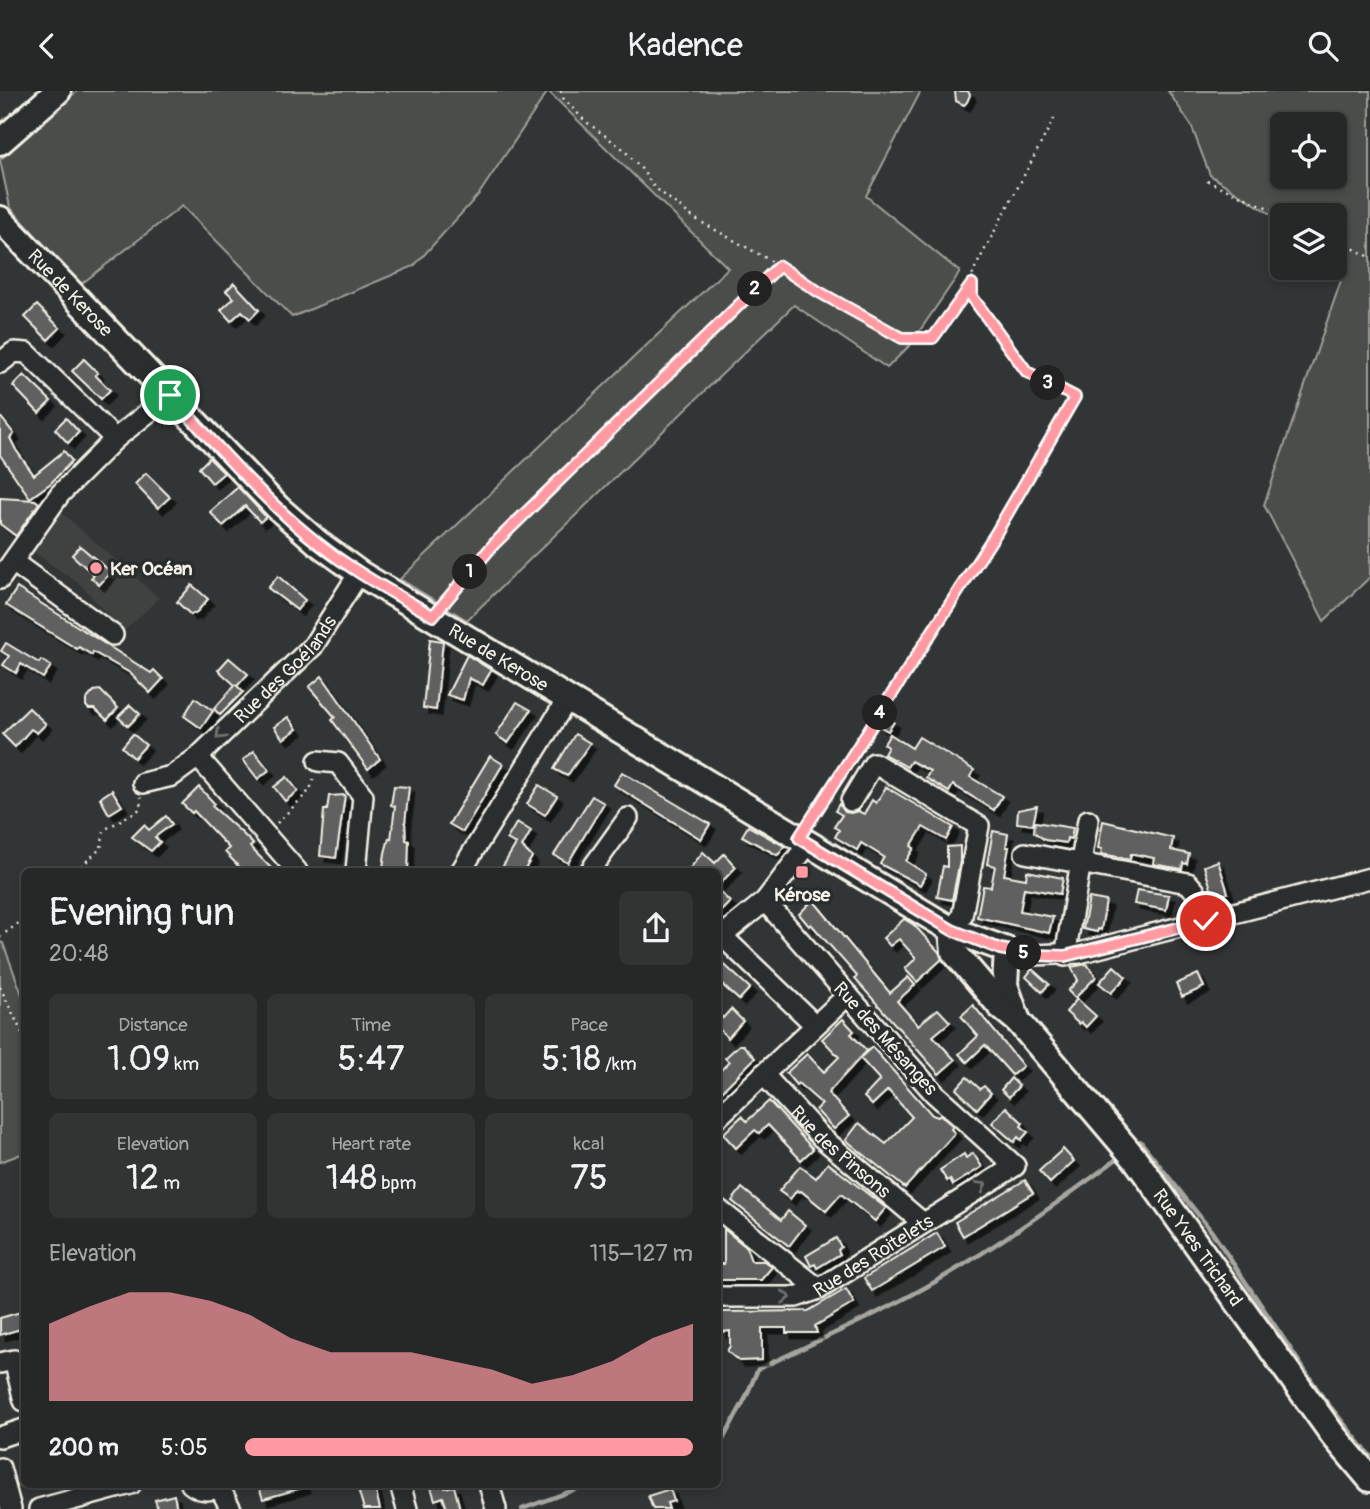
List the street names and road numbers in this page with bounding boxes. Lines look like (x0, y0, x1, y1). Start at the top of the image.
street label: Rue de Kerose (22, 244, 118, 342)
street label: Rue des Goélands (229, 611, 342, 729)
street label: Rue de Kerose (444, 619, 553, 698)
street label: Rue des Mésanges (828, 977, 943, 1101)
street label: Rue des Pinsons (785, 1101, 896, 1204)
street label: Rue Yves Trichard (1147, 1184, 1248, 1311)
street label: Rue des Roitelets (809, 1209, 938, 1303)

